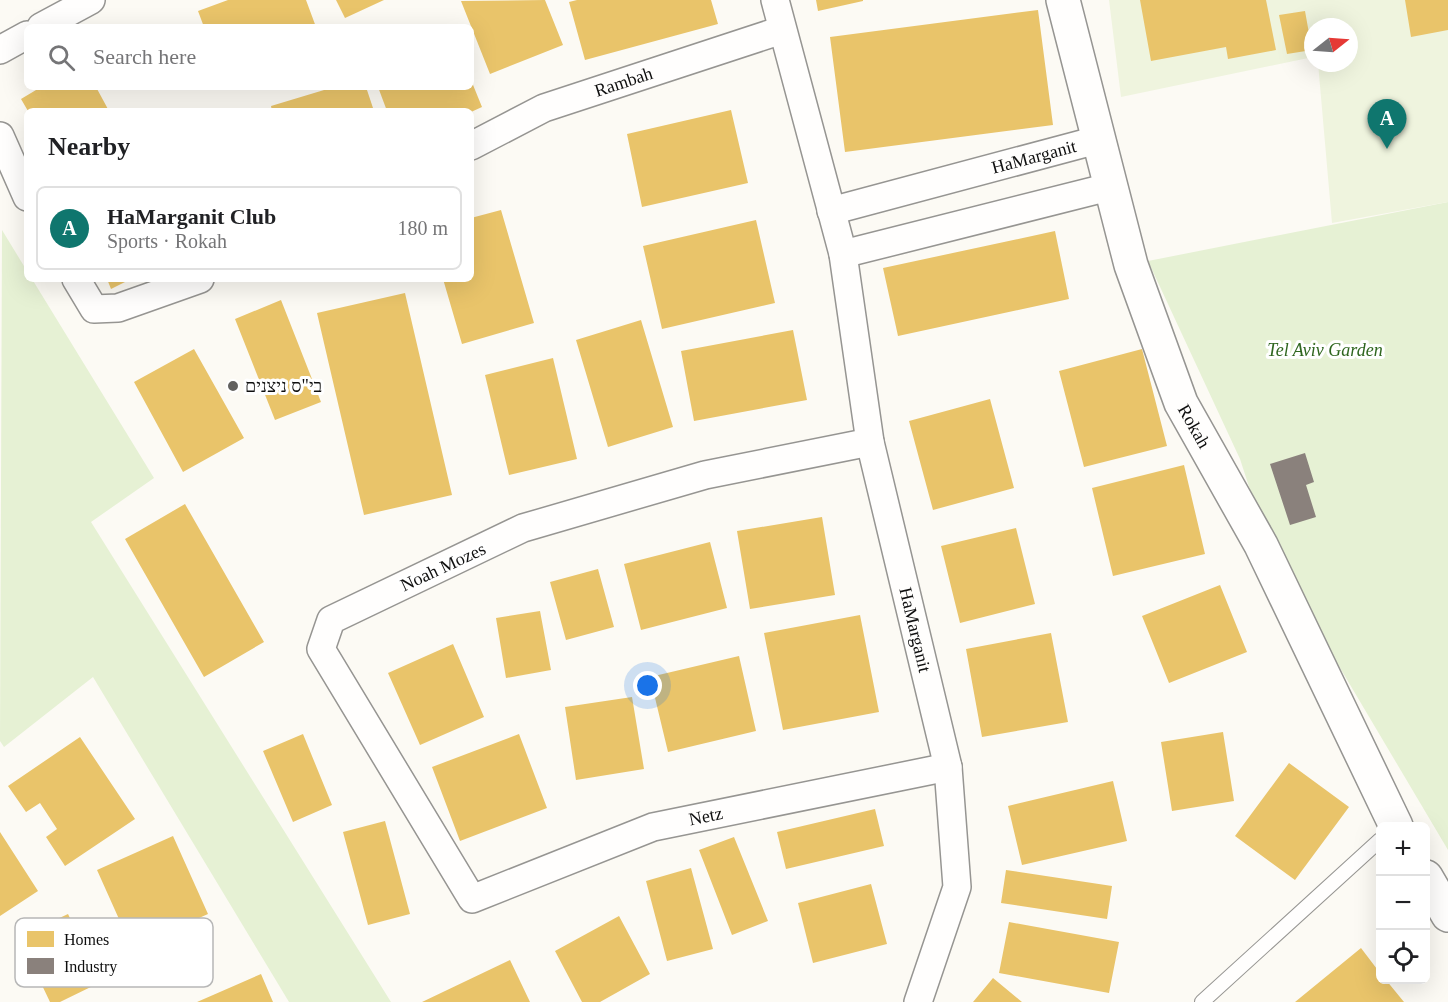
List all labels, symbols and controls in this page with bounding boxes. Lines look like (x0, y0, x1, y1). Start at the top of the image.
north arrow (1304, 18, 1358, 72)
search box (24, 24, 474, 90)
icon: search (45, 41, 78, 74)
text: Search here (93, 44, 196, 69)
street label: Rambah (592, 63, 655, 101)
pin: A (1368, 100, 1406, 149)
text: Nearby (48, 132, 130, 161)
street label: HaMarganit (989, 136, 1078, 178)
text: HaMarganit Club (107, 204, 276, 229)
text: A (62, 217, 77, 239)
text: 180 m (397, 217, 448, 239)
text: Sports · Rokah (107, 230, 227, 252)
park label: Tel Aviv Garden (1267, 340, 1383, 360)
place label: בי"ס ניצנים (245, 376, 322, 396)
marker: בי"ס ניצנים (226, 379, 240, 393)
street label: Rokah (1174, 401, 1214, 452)
street label: Noah Mozes (397, 539, 489, 595)
street label: HaMarganit (895, 585, 935, 674)
your location (633, 671, 662, 700)
street label: Netz (687, 803, 724, 829)
map controls (1376, 822, 1430, 984)
button: + (1376, 822, 1430, 876)
button: − (1376, 876, 1430, 930)
legend (15, 918, 213, 987)
button: locate (1376, 930, 1430, 984)
text: Homes (64, 931, 109, 948)
text: Industry (64, 958, 117, 976)

